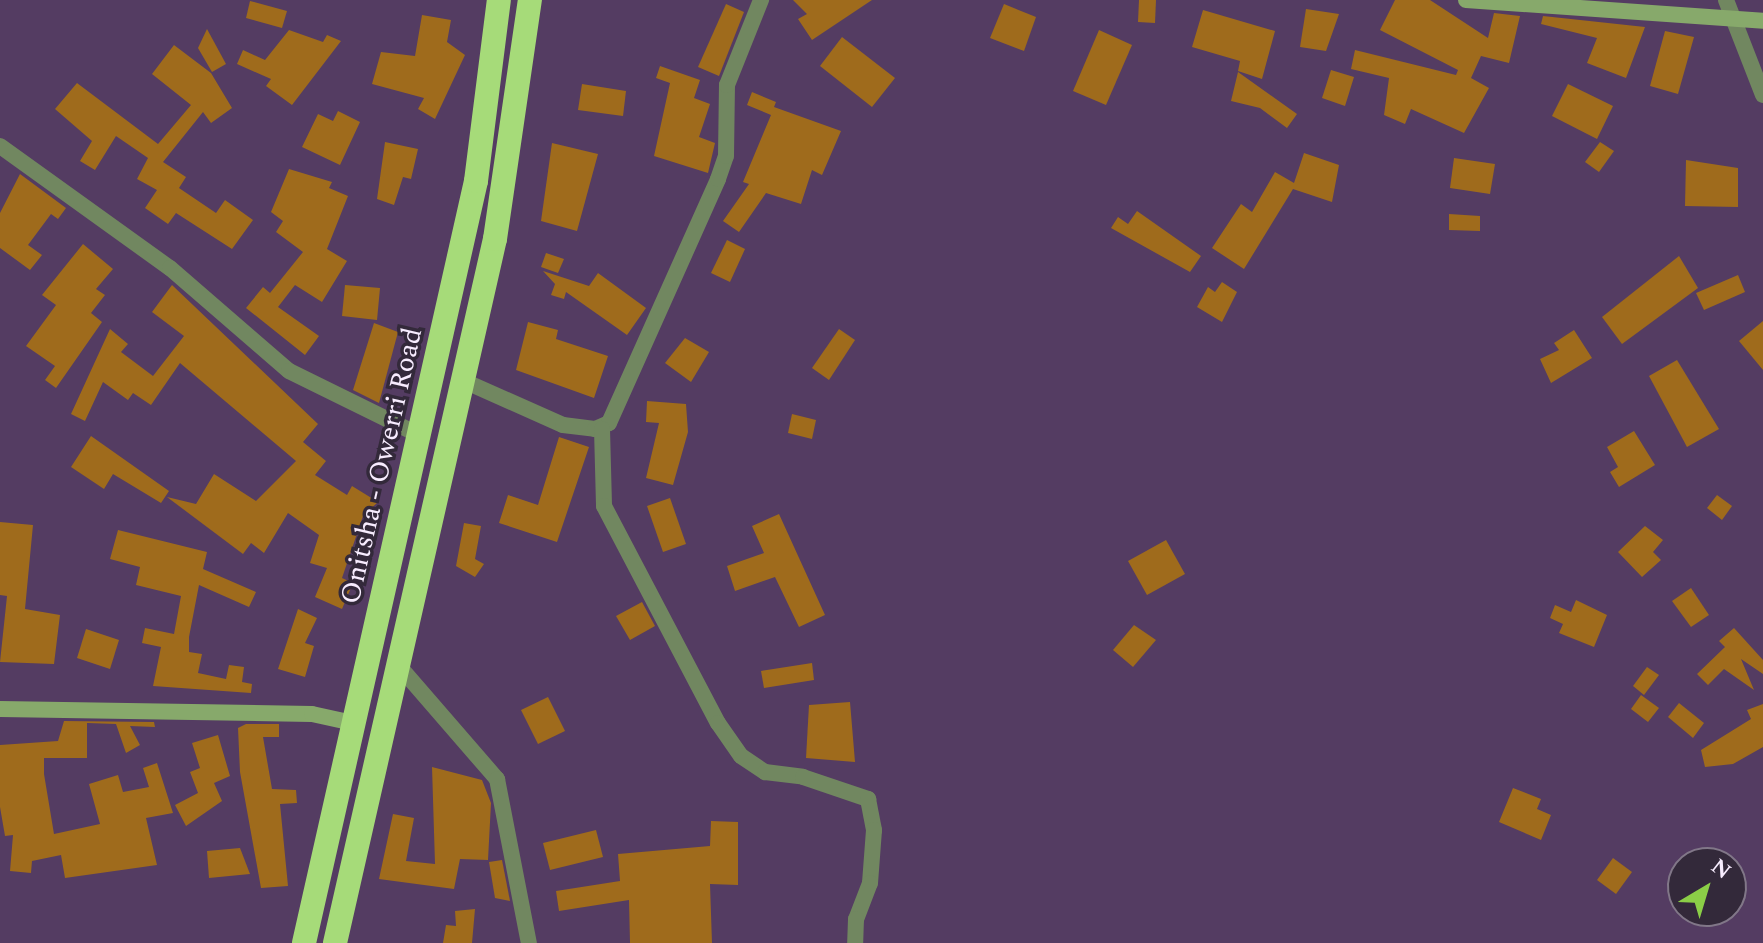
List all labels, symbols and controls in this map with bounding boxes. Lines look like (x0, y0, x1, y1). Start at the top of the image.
street label: Onitsha - Owerri Road (334, 324, 430, 608)
north arrow (1667, 847, 1747, 927)
text: N (1704, 851, 1738, 888)

